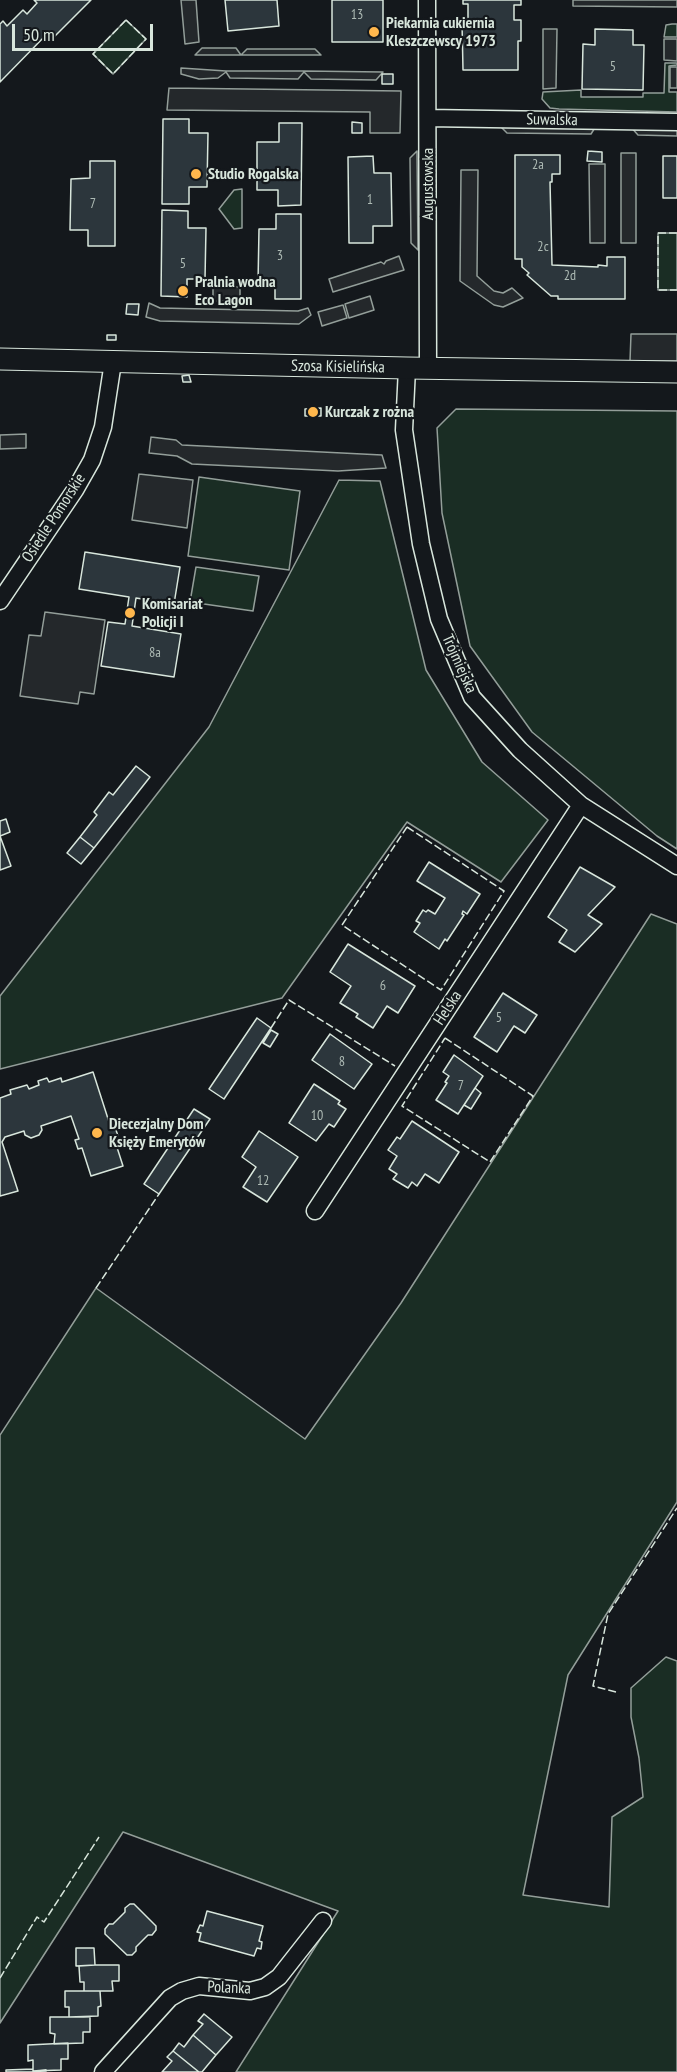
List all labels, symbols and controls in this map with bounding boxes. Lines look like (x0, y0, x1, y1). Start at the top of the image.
house number: 13 (351, 7, 363, 23)
scale bar (15, 12, 156, 50)
place label: Piekarnia cukiernia Kleszczewscy 1973 (386, 13, 496, 51)
text: 50 m (23, 23, 55, 46)
marker: Piekarnia cukiernia Kleszczewscy 1973 (367, 25, 381, 39)
house number: 5 (610, 59, 616, 75)
street label: Suwalska (526, 110, 578, 130)
street label: Augustowska (418, 148, 438, 220)
house number: 2a (532, 157, 544, 173)
place label: Studio Rogalska (208, 164, 299, 184)
marker: Studio Rogalska (189, 167, 203, 181)
house number: 1 (367, 192, 373, 208)
house number: 7 (90, 196, 96, 212)
house number: 2c (537, 239, 549, 255)
house number: 3 (277, 248, 283, 264)
house number: 5 (180, 256, 186, 272)
house number: 2d (564, 268, 576, 284)
place label: Pralnia wodna Eco Lagon (195, 272, 276, 310)
marker: Pralnia wodna Eco Lagon (176, 284, 190, 298)
street label: Szosa Kisielińska (291, 357, 385, 377)
place label: Kurczak z rożna (325, 402, 414, 422)
marker: Kurczak z rożna (306, 405, 320, 419)
street label: Osiedle Pomorskie (18, 470, 90, 566)
place label: Komisariat Policji I (142, 594, 203, 632)
marker: Komisariat Policji I (123, 606, 137, 620)
street label: Trójmiejska (438, 632, 480, 696)
house number: 8a (149, 645, 161, 661)
house number: 6 (380, 978, 386, 994)
street label: Helska (430, 987, 466, 1029)
house number: 5 (496, 1010, 502, 1026)
house number: 8 (339, 1054, 345, 1070)
house number: 7 (458, 1078, 464, 1094)
house number: 10 (311, 1108, 323, 1124)
place label: Diecezjalny Dom Księży Emerytów (109, 1114, 205, 1152)
marker: Diecezjalny Dom Księży Emerytów (90, 1126, 104, 1140)
house number: 12 (257, 1173, 269, 1189)
street label: Polanka (207, 1978, 251, 1998)

